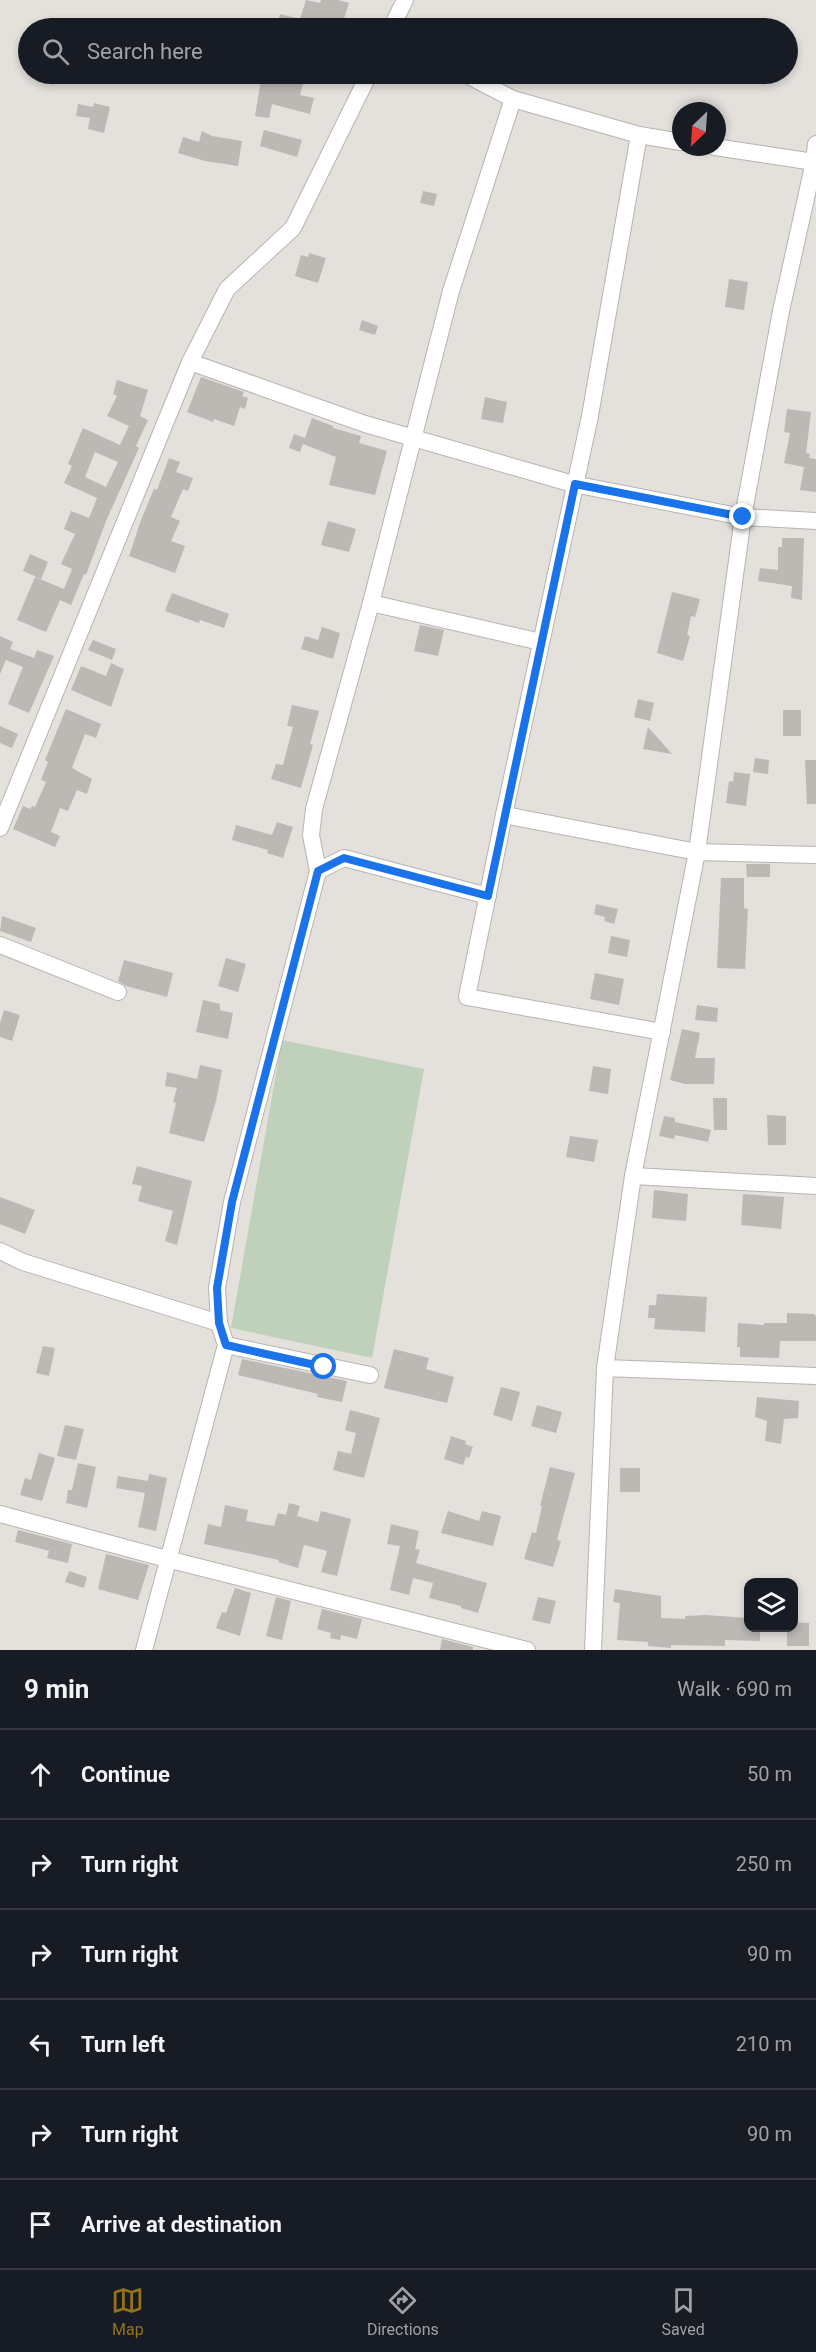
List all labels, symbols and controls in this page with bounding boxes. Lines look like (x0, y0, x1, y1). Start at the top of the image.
search box (18, 18, 798, 84)
icon: search (39, 35, 72, 68)
text: Search here (87, 39, 203, 64)
north arrow (672, 102, 726, 156)
route end (729, 503, 755, 529)
route start (310, 1353, 336, 1379)
map controls (744, 1578, 798, 1632)
button: layers (744, 1578, 798, 1632)
text: 9 min (24, 1674, 89, 1704)
text: Walk · 690 m (677, 1677, 792, 1701)
icon: ahead (24, 1758, 57, 1791)
text: Continue (81, 1762, 170, 1787)
text: 50 m (747, 1762, 792, 1786)
icon: right (24, 1848, 57, 1881)
text: Turn right (81, 1852, 178, 1877)
text: 250 m (736, 1852, 792, 1876)
icon: right (24, 1938, 57, 1971)
text: Turn right (81, 1942, 178, 1967)
text: 90 m (747, 1942, 792, 1966)
icon: left (24, 2028, 57, 2061)
text: Turn left (81, 2032, 165, 2057)
text: 210 m (736, 2032, 792, 2056)
icon: right (24, 2118, 57, 2151)
text: Turn right (81, 2122, 178, 2147)
text: 90 m (747, 2122, 792, 2146)
icon: arrive (24, 2208, 57, 2241)
text: Arrive at destination (81, 2212, 282, 2237)
tab: Map (111, 2284, 144, 2339)
tab: Directions (367, 2284, 439, 2339)
tab: Saved (661, 2284, 705, 2339)

